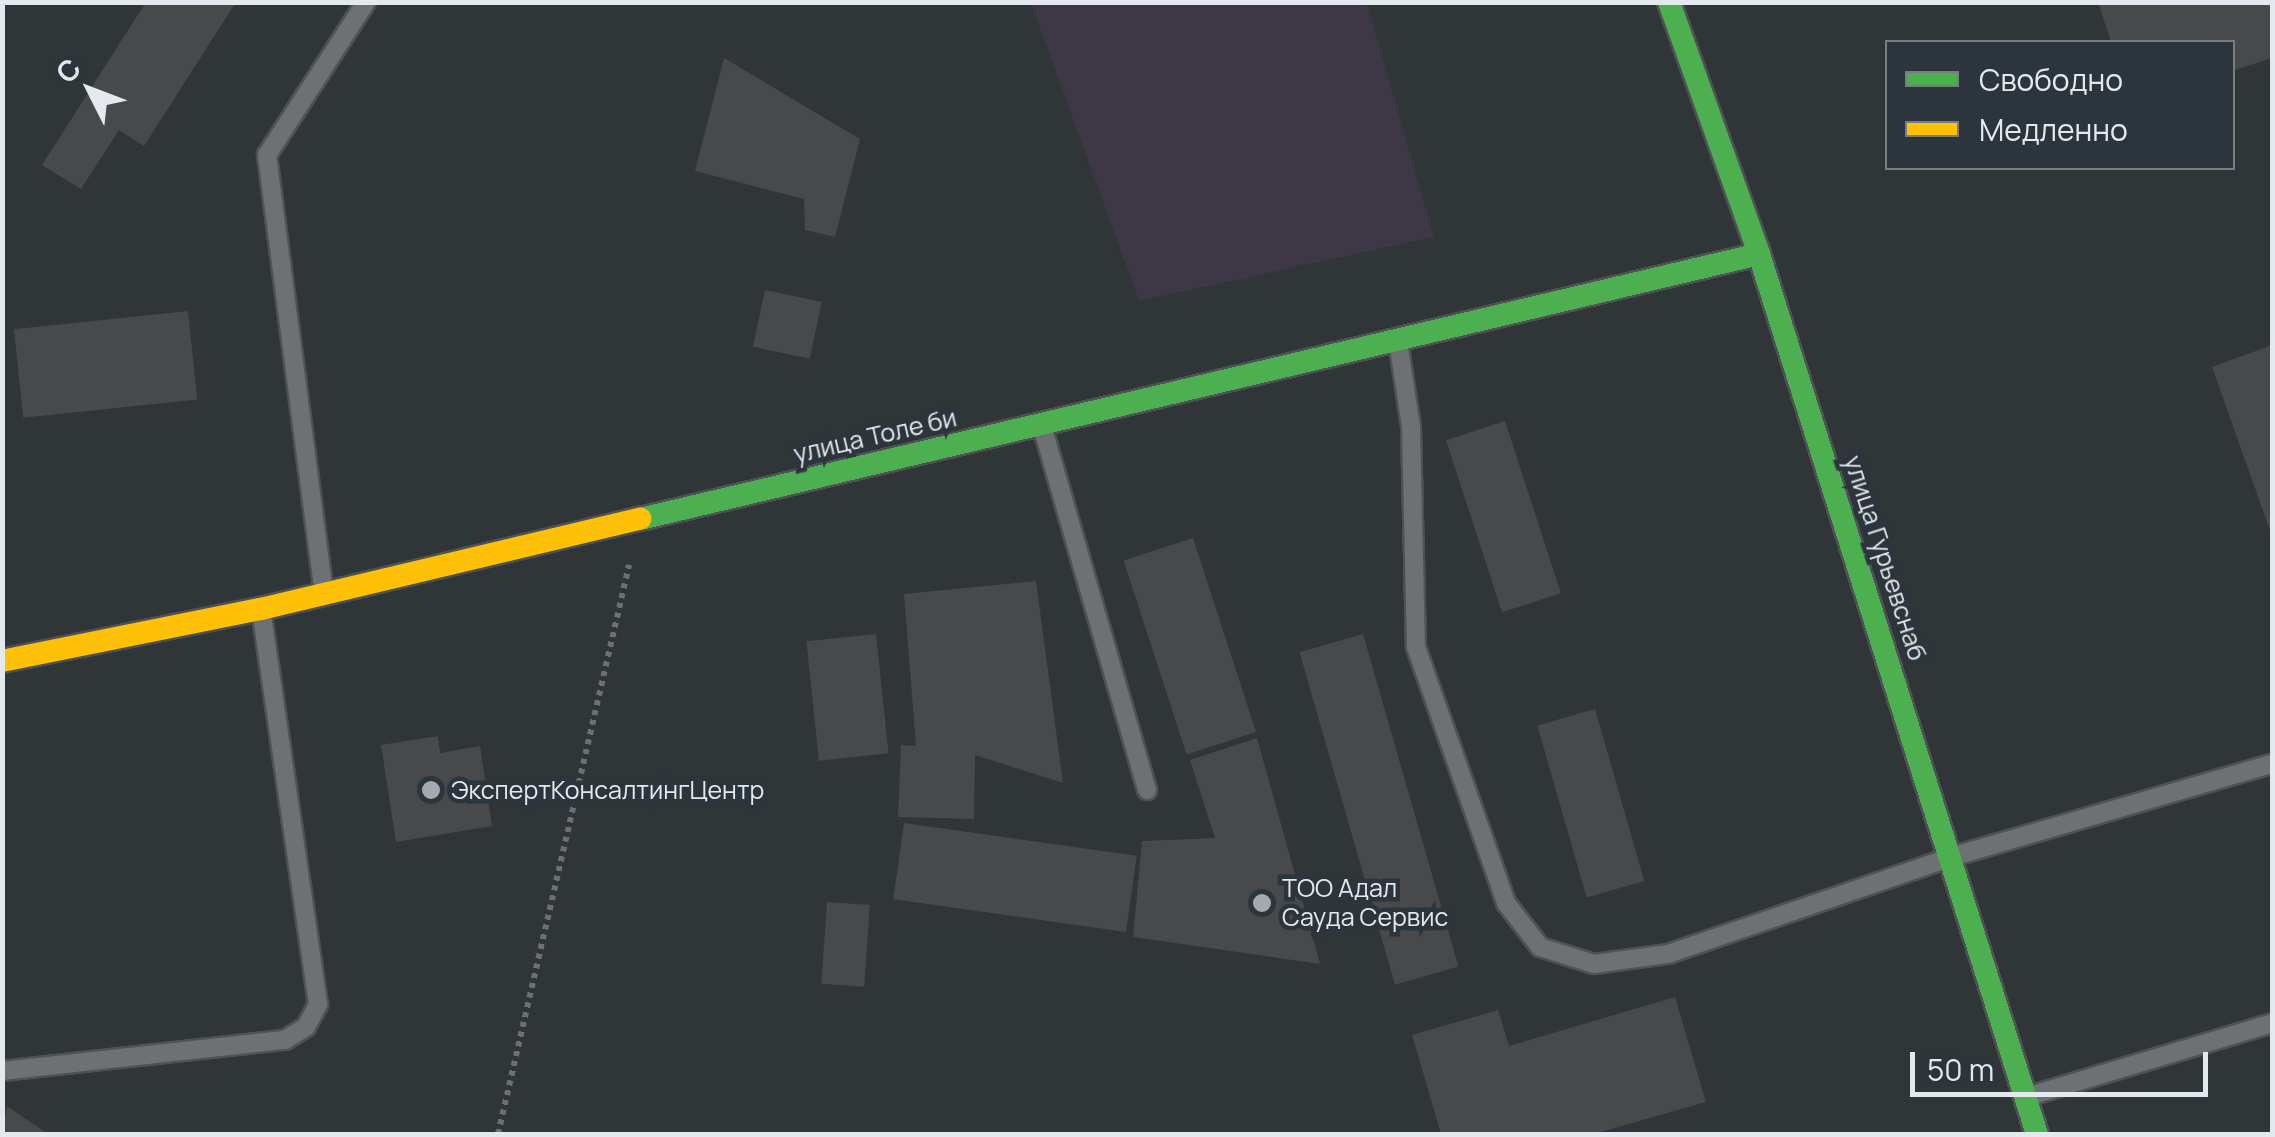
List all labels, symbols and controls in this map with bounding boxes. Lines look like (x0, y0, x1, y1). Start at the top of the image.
north arrow (40, 40, 140, 140)
legend (1885, 40, 2235, 170)
text: С (47, 50, 89, 90)
text: Свободно (1979, 59, 2123, 100)
text: Медленно (1979, 109, 2128, 150)
street label: улица Толе би (791, 403, 959, 469)
street label: улица Гурьевснаб (1838, 452, 1932, 664)
place label: ЭкспертКонсалтингЦентр (451, 775, 764, 805)
marker: ЭкспертКонсалтингЦентр (420, 779, 442, 801)
place label: ТОО Адал Сауда Сервис (1282, 874, 1448, 933)
marker: ТОО Адал Сауда Сервис (1251, 892, 1273, 914)
scale bar (1915, 1032, 2212, 1094)
text: 50 m (1927, 1049, 1994, 1090)

